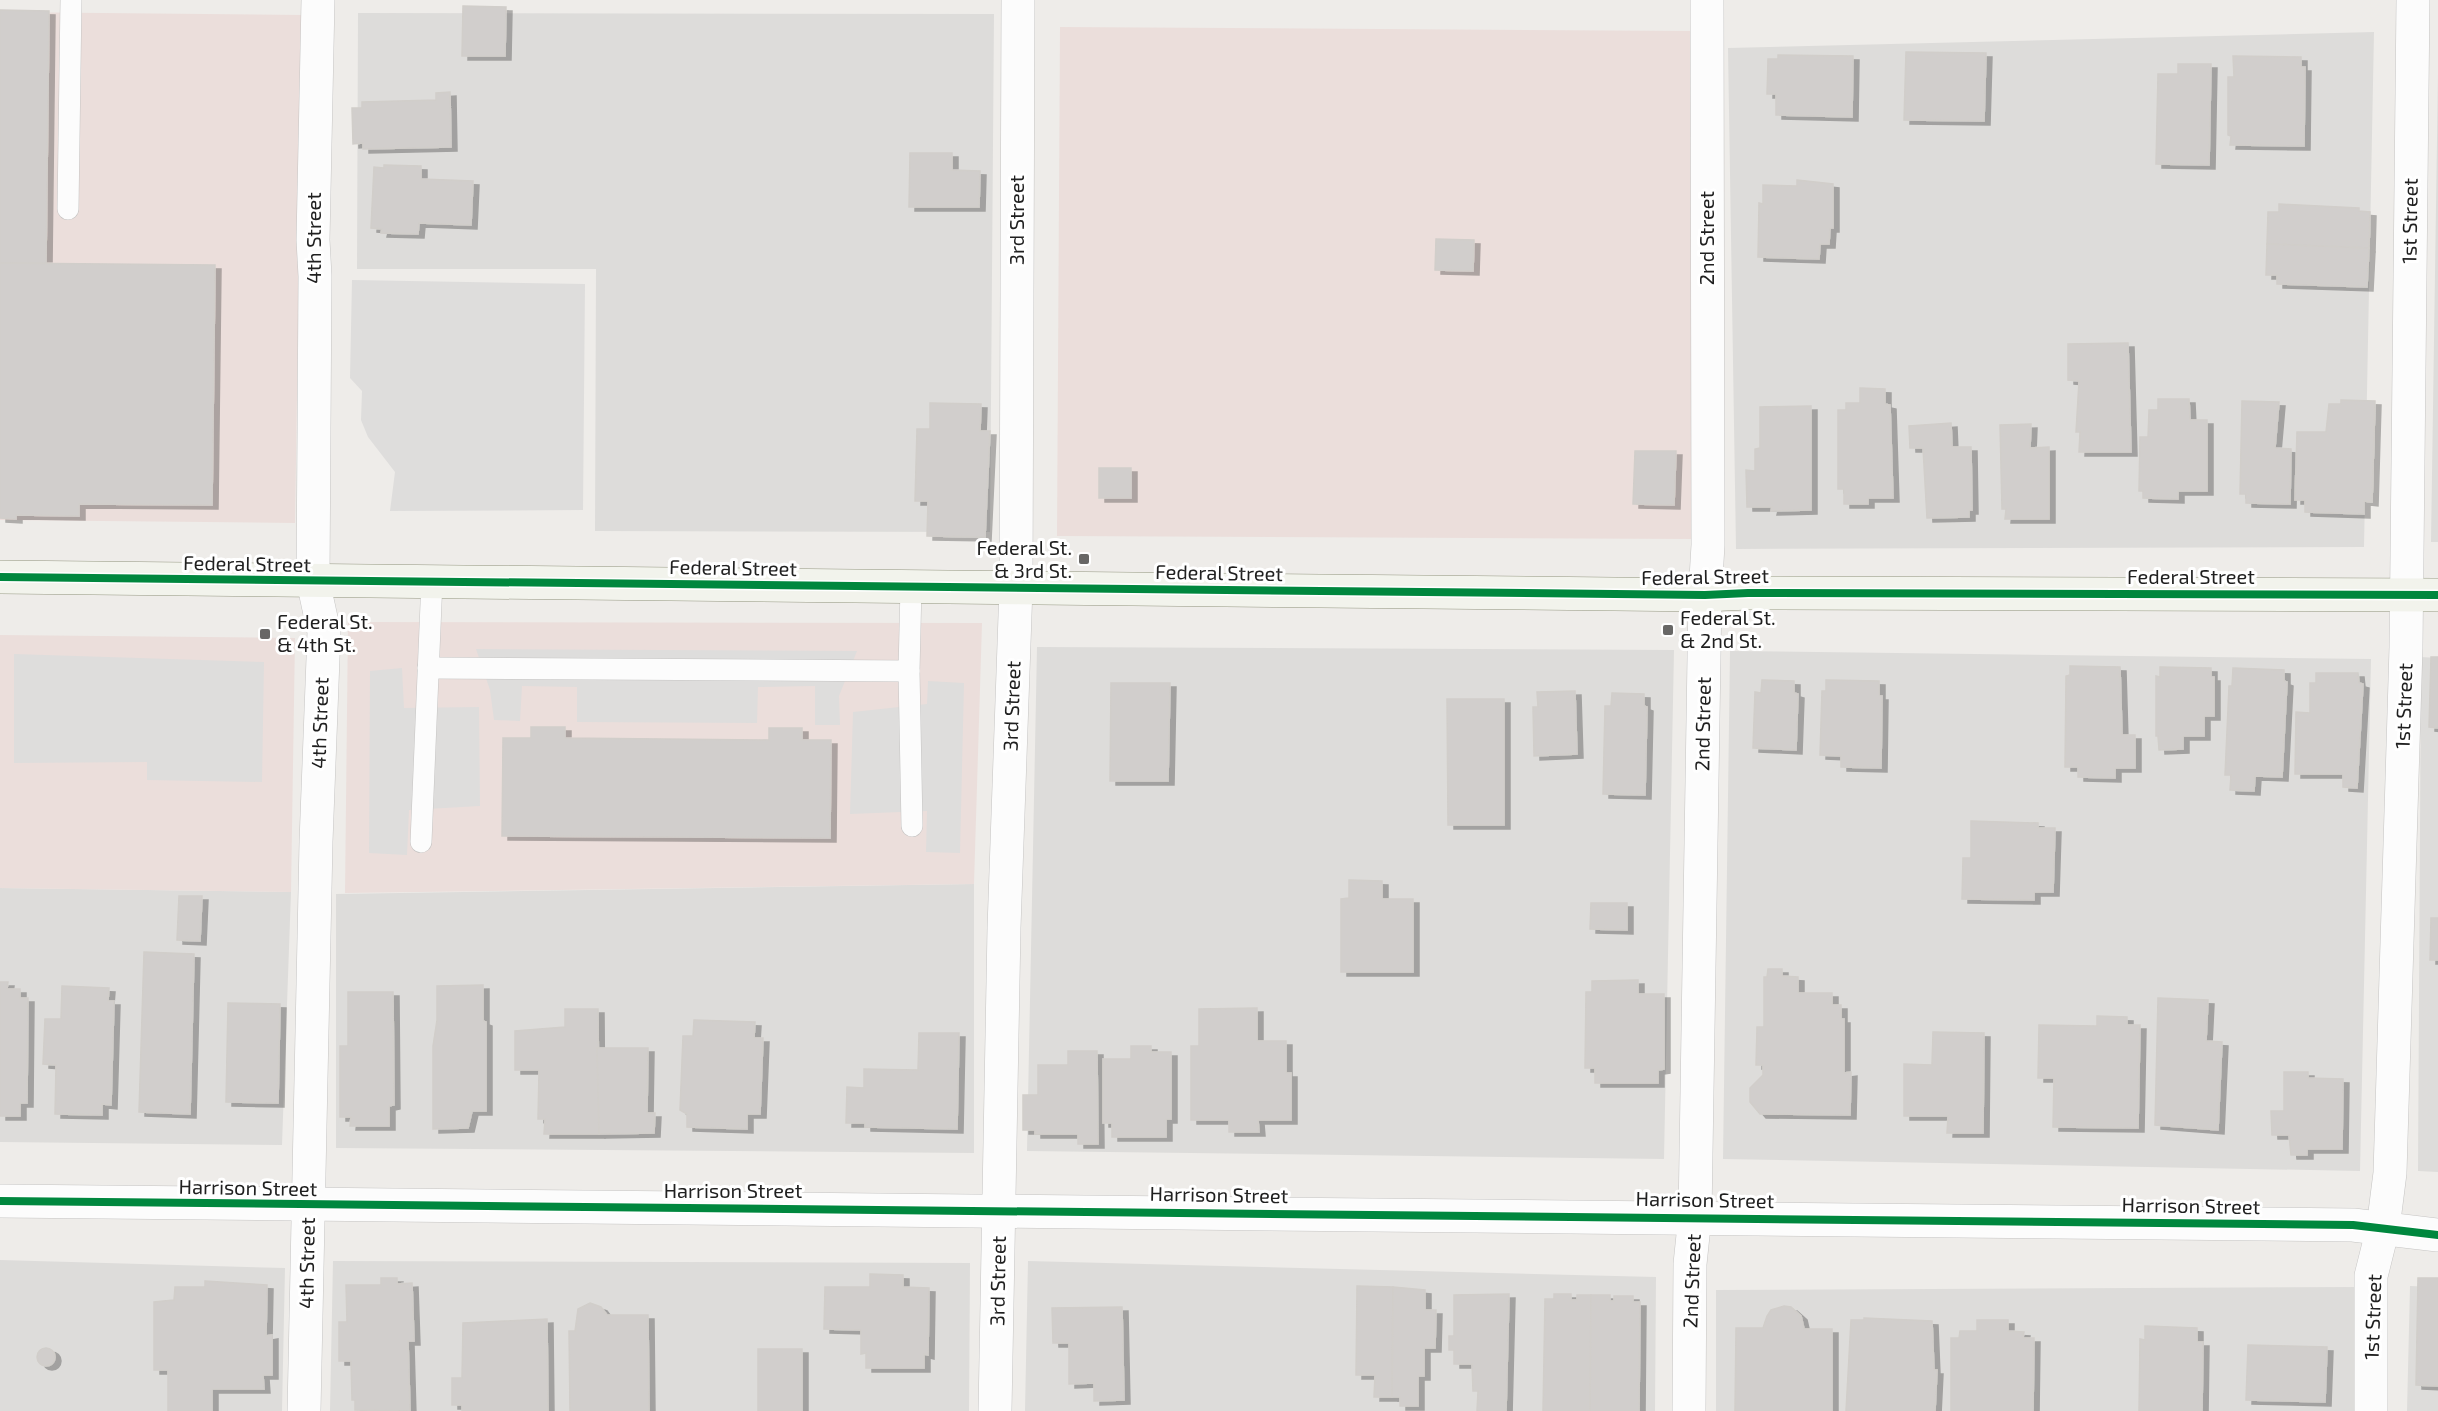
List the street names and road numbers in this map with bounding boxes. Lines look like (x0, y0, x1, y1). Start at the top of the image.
street label: 3rd Street (1004, 174, 1028, 265)
street label: 1st Street (2396, 178, 2422, 264)
street label: 2nd Street (1694, 190, 1718, 285)
street label: 4th Street (301, 192, 325, 284)
street label: Federal Street (183, 550, 312, 576)
street label: Federal Street (669, 554, 798, 580)
street label: Federal Street (1155, 559, 1284, 585)
street label: Federal Street (1641, 563, 1769, 589)
street label: Federal Street (2127, 564, 2255, 588)
street label: 3rd Street (997, 660, 1025, 752)
street label: 1st Street (2390, 662, 2417, 749)
street label: 4th Street (305, 676, 333, 769)
street label: 2nd Street (1689, 676, 1715, 771)
street label: Harrison Street (179, 1174, 318, 1200)
street label: Harrison Street (664, 1178, 803, 1202)
street label: Harrison Street (1150, 1181, 1289, 1207)
street label: Harrison Street (1636, 1186, 1775, 1212)
street label: Harrison Street (2122, 1192, 2261, 1218)
street label: 4th Street (293, 1217, 319, 1309)
street label: 2nd Street (1677, 1233, 1705, 1329)
street label: 3rd Street (984, 1235, 1010, 1326)
street label: 1st Street (2359, 1273, 2386, 1360)

